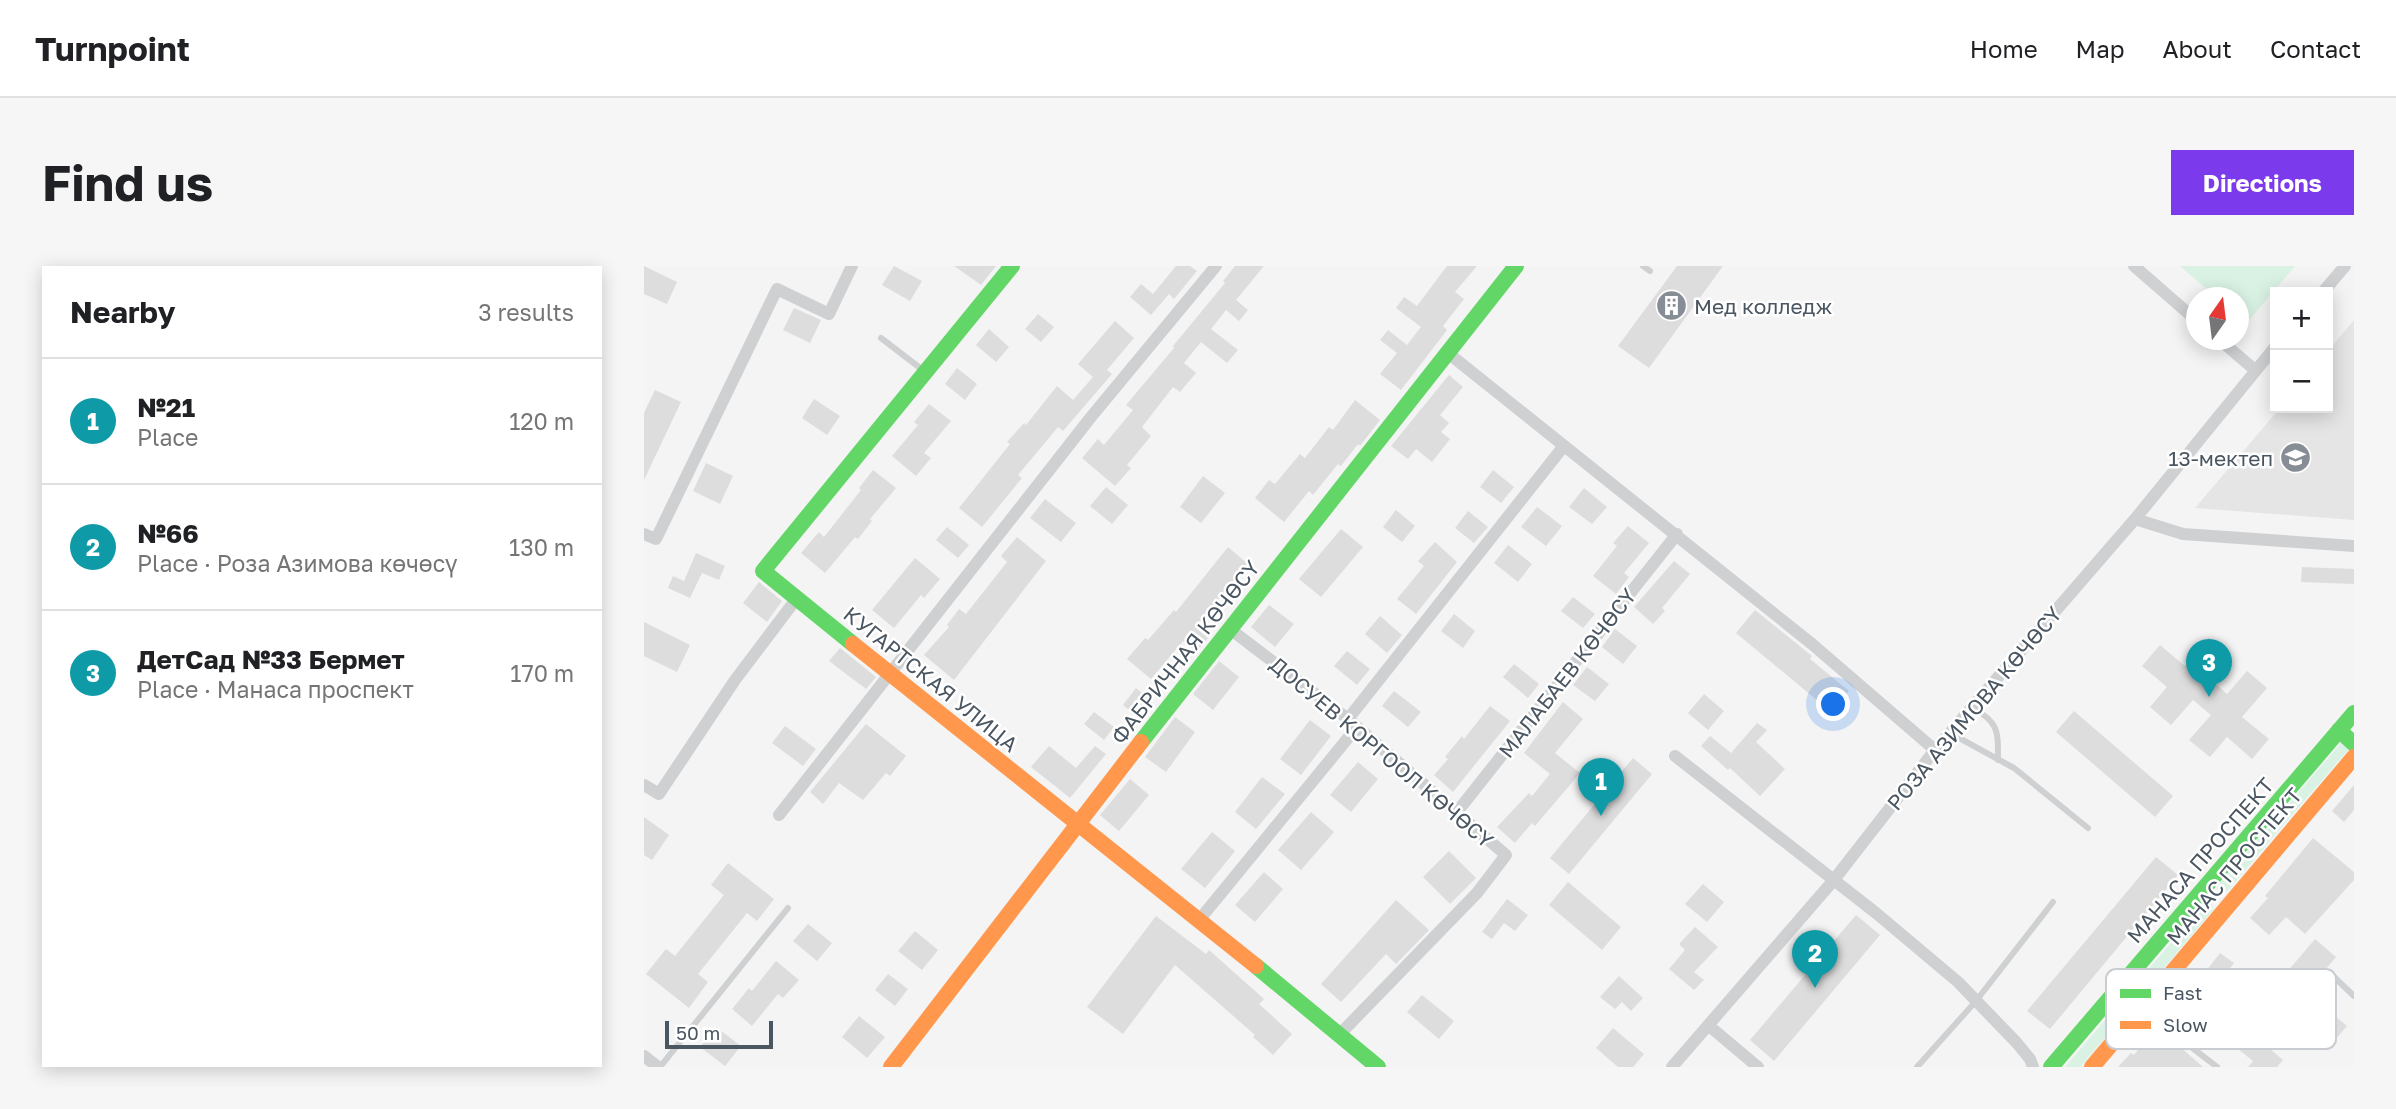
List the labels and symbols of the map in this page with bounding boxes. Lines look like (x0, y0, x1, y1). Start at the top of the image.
north arrow (2186, 287, 2249, 350)
building icon: Мед колледж (1654, 289, 1688, 323)
place label: Мед колледж (1694, 293, 1832, 319)
school or university icon: 13-мектеп (2279, 441, 2313, 475)
place label: 13-мектеп (2168, 445, 2273, 471)
street label: ФАБРИЧНАЯ КӨЧӨСҮ (1105, 555, 1265, 749)
street label: МАЛАБАЕВ КӨЧӨСҮ (1493, 583, 1642, 763)
street label: РОЗА АЗИМОВА КӨЧӨСҮ (1881, 600, 2067, 815)
street label: КУГАРТСКАЯ УЛИЦА (839, 601, 1023, 757)
pin: 3 (2186, 639, 2232, 697)
street label: ДОСУЕВ КОРГООЛ КӨЧӨСҮ (1265, 651, 1499, 853)
your location (1816, 687, 1850, 721)
pin: 1 (1578, 758, 1624, 816)
street label: МАНАСА ПРОСПЕКТ (2121, 772, 2279, 948)
street label: МАНАС ПРОСПЕКТ (2161, 782, 2307, 950)
pin: 2 (1792, 930, 1838, 988)
legend (2106, 969, 2336, 1049)
text: Fast (2163, 981, 2202, 1004)
text: Slow (2163, 1013, 2208, 1036)
scale bar (665, 1018, 774, 1050)

